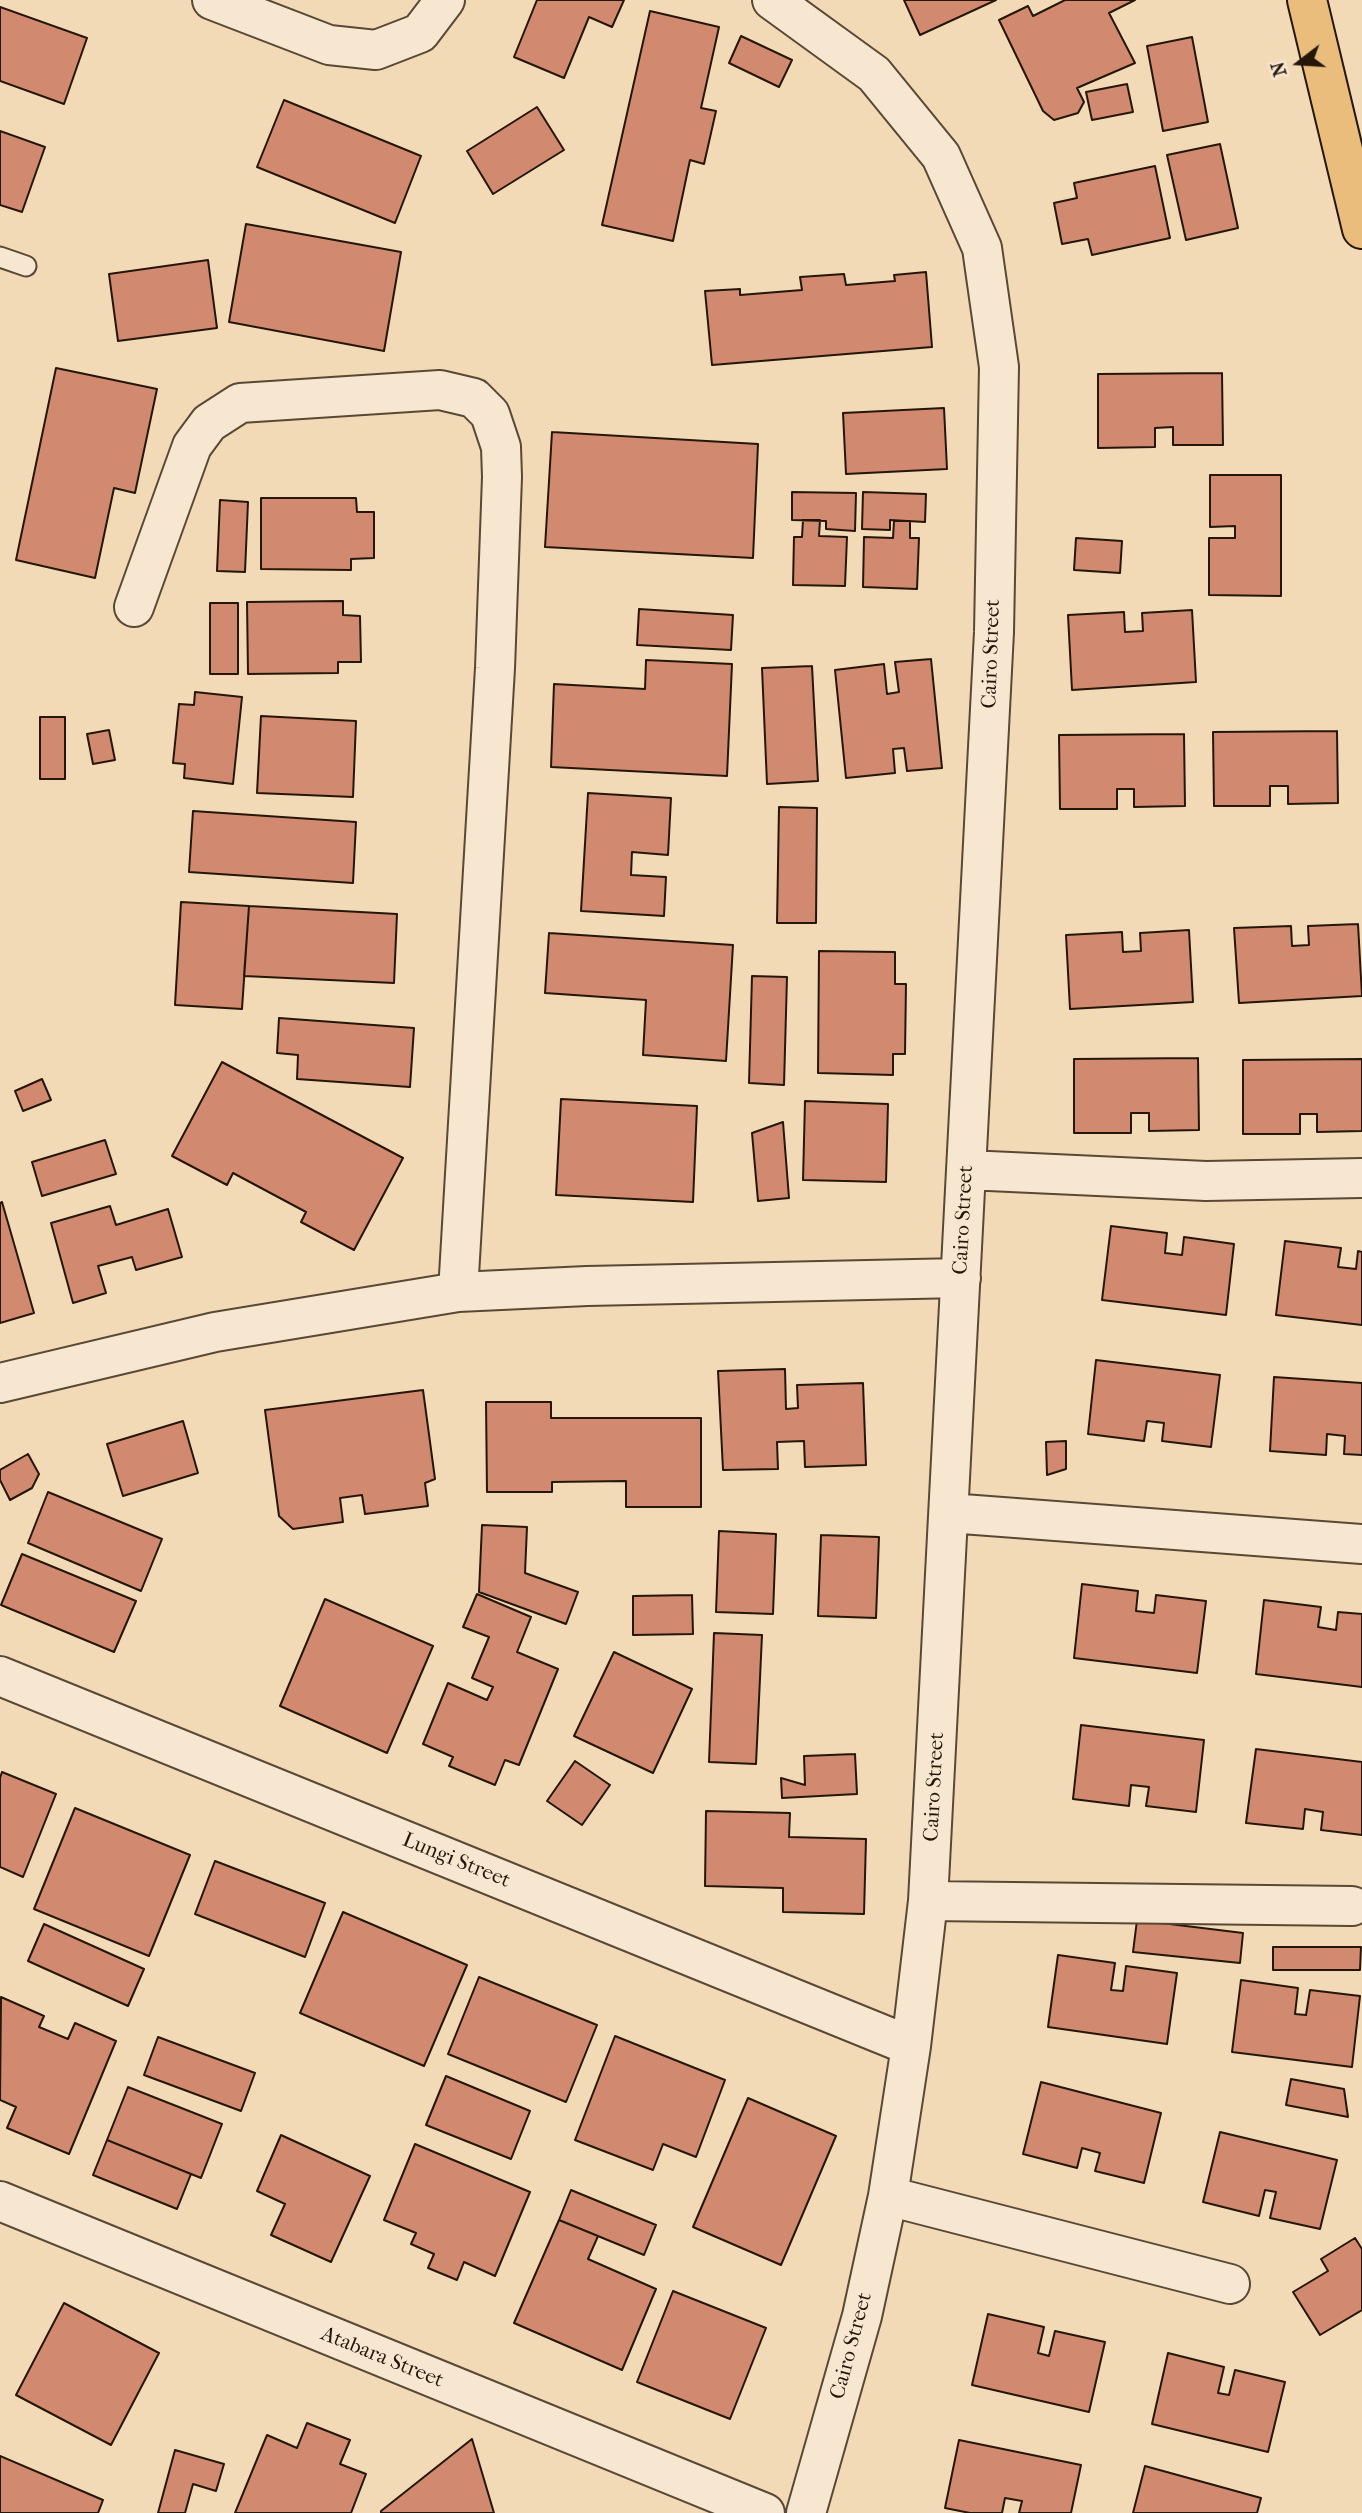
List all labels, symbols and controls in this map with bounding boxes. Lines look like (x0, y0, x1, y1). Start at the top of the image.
north arrow (1264, 28, 1334, 98)
text: N (1266, 59, 1292, 79)
street label: Cairo Street (977, 599, 1007, 709)
street label: Cairo Street (949, 1165, 979, 1275)
street label: Cairo Street (920, 1732, 950, 1842)
street label: Lungi Street (398, 1828, 514, 1894)
street label: Cairo Street (826, 2290, 878, 2402)
street label: Atabara Street (317, 2322, 447, 2394)

